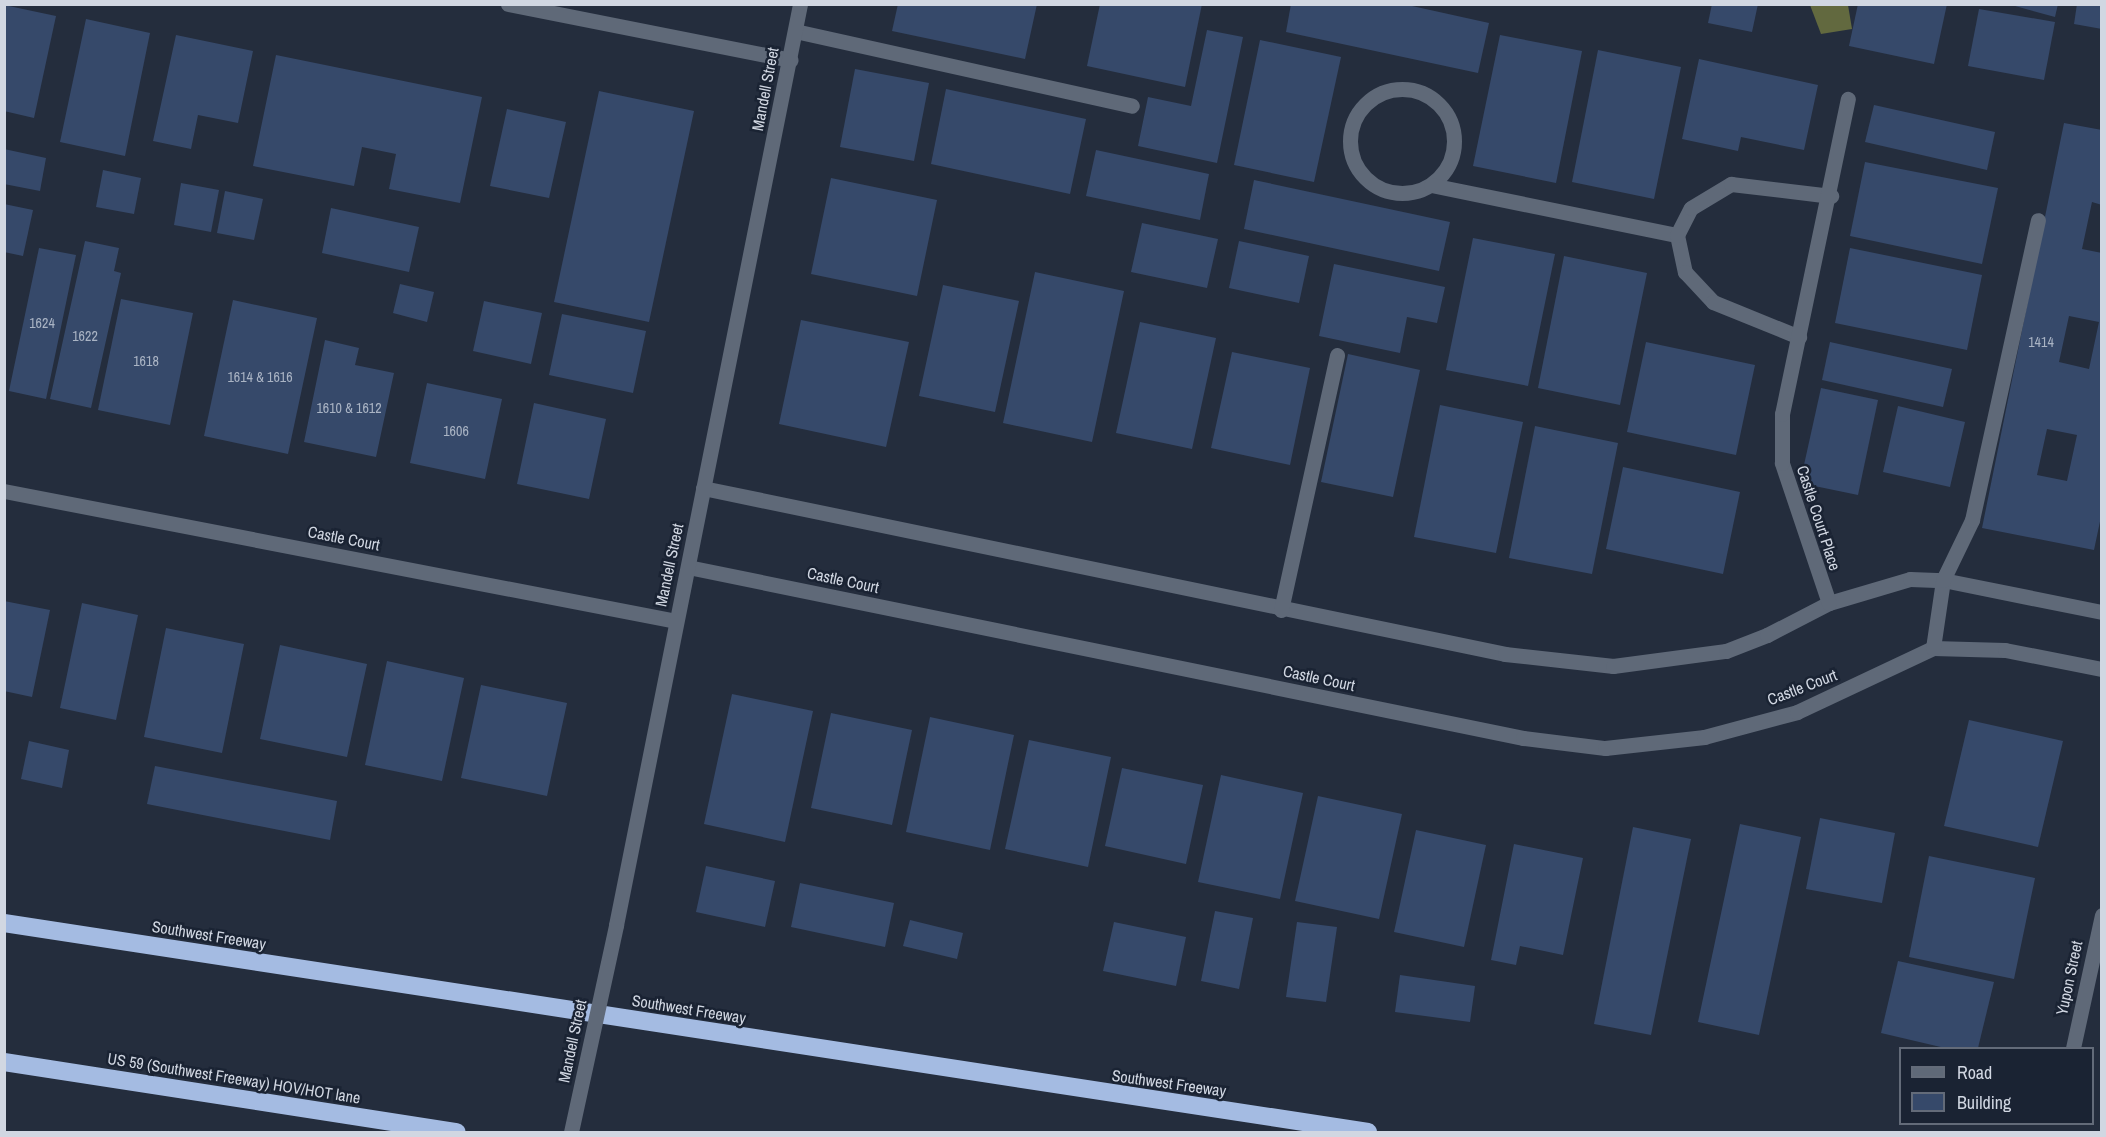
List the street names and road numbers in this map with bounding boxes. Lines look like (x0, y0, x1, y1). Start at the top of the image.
street label: Mandell Street (748, 46, 782, 132)
street label: Castle Court Place (1793, 463, 1845, 573)
street label: Castle Court (306, 522, 382, 554)
street label: Mandell Street (651, 522, 687, 608)
street label: Castle Court (805, 563, 881, 597)
street label: Castle Court (1281, 661, 1357, 695)
street label: Castle Court (1765, 665, 1839, 709)
street label: Southwest Freeway (151, 917, 267, 953)
street label: Yupon Street (2052, 939, 2086, 1017)
street label: Southwest Freeway (631, 991, 747, 1027)
street label: Mandell Street (554, 998, 590, 1084)
street label: US 59 (Southwest Freeway) HOV/HOT lane (106, 1048, 362, 1108)
street label: Southwest Freeway (1111, 1065, 1227, 1101)

